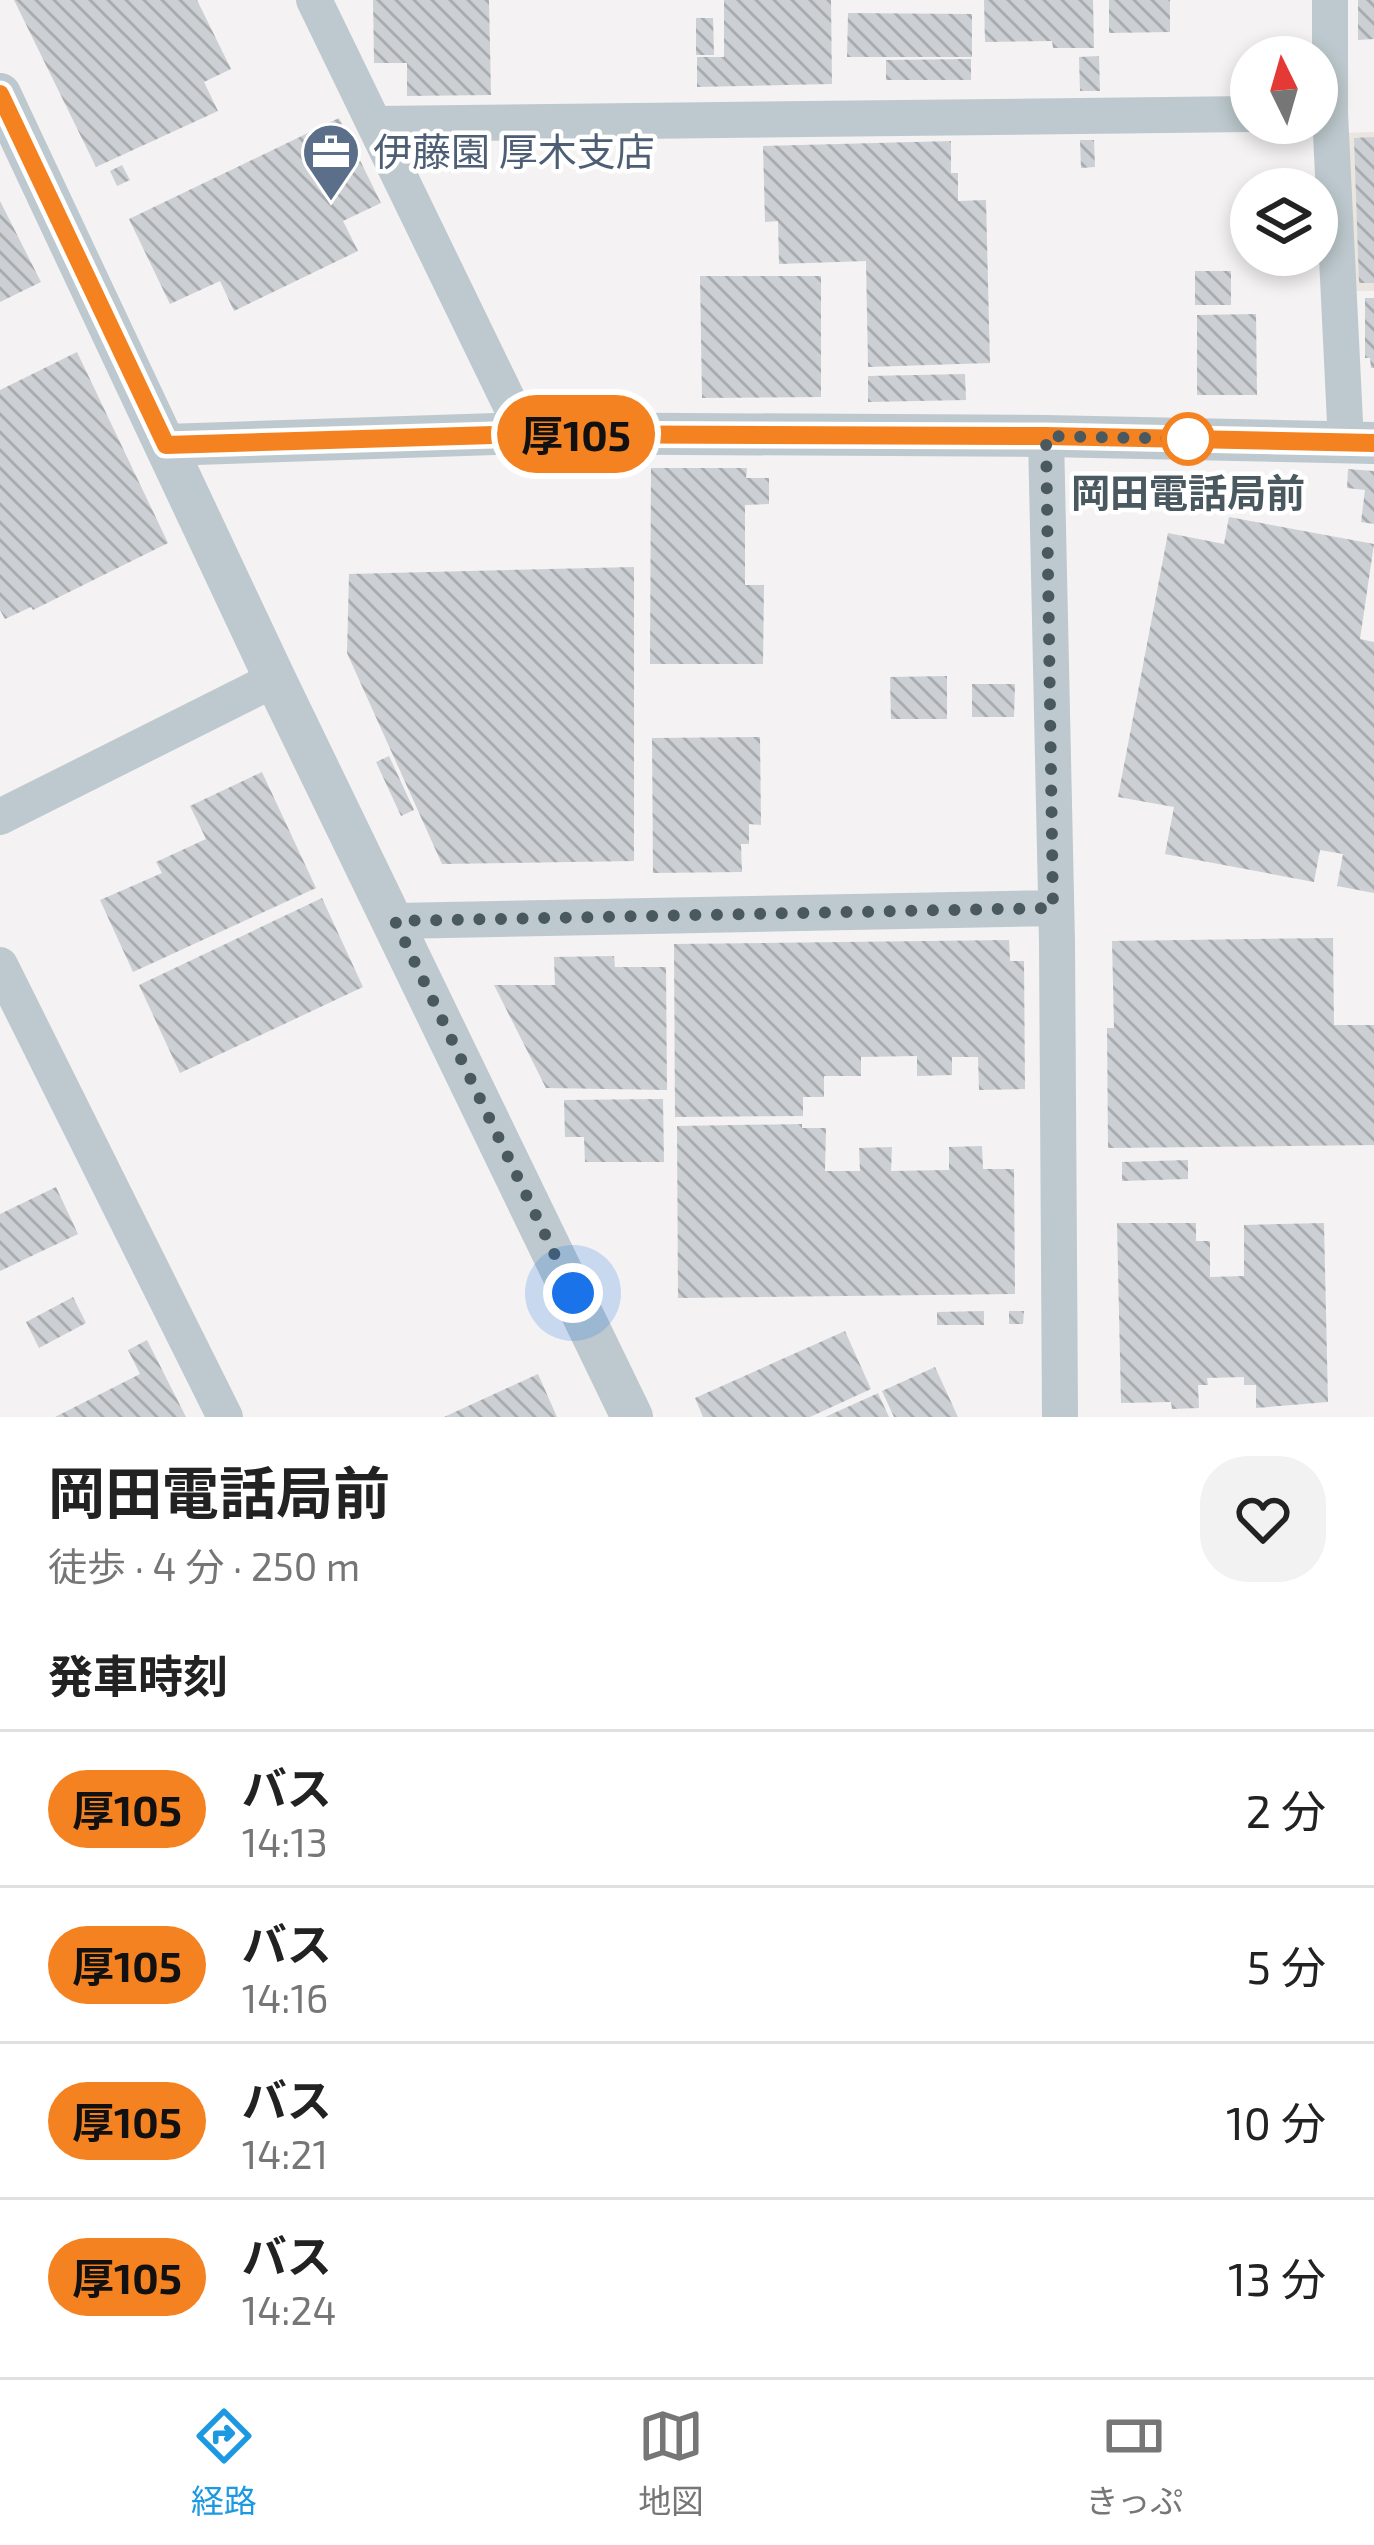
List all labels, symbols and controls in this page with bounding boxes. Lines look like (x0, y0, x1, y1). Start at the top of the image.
north arrow (1230, 36, 1338, 144)
map controls (1230, 36, 1338, 276)
office icon: 伊藤園 厚木支店 (300, 121, 362, 203)
place label: 伊藤園 厚木支店 (373, 127, 655, 174)
button: layers (1230, 168, 1338, 276)
line badge: 厚105 (492, 395, 660, 473)
text: 厚105 (521, 409, 631, 459)
marker: 岡田電話局前 (1163, 414, 1213, 464)
place label: 岡田電話局前 (1071, 468, 1305, 515)
your location (543, 1263, 603, 1323)
button: heart (1200, 1456, 1326, 1582)
text: 岡田電話局前 (48, 1457, 390, 1525)
text: 徒歩 · 4 分 · 250 m (48, 1542, 360, 1589)
text: 発車時刻 (48, 1648, 228, 1702)
text: バス (242, 1760, 332, 1814)
text: 2 分 (1246, 1783, 1326, 1837)
text: 厚105 (72, 1784, 182, 1834)
text: 14:13 (242, 1818, 328, 1865)
text: バス (242, 1916, 332, 1970)
text: 5 分 (1247, 1939, 1326, 1993)
text: 厚105 (72, 1940, 182, 1990)
text: 14:16 (242, 1974, 328, 2021)
text: バス (242, 2072, 332, 2126)
text: 10 分 (1226, 2095, 1326, 2149)
text: 厚105 (72, 2096, 182, 2146)
text: 14:21 (242, 2130, 328, 2177)
text: バス (242, 2228, 332, 2282)
text: 13 分 (1228, 2251, 1326, 2305)
text: 厚105 (72, 2252, 182, 2302)
text: 14:24 (242, 2286, 336, 2333)
tab: 経路 (191, 2403, 257, 2523)
tab: 地図 (638, 2403, 704, 2523)
tab: きっぷ (1086, 2403, 1183, 2523)

